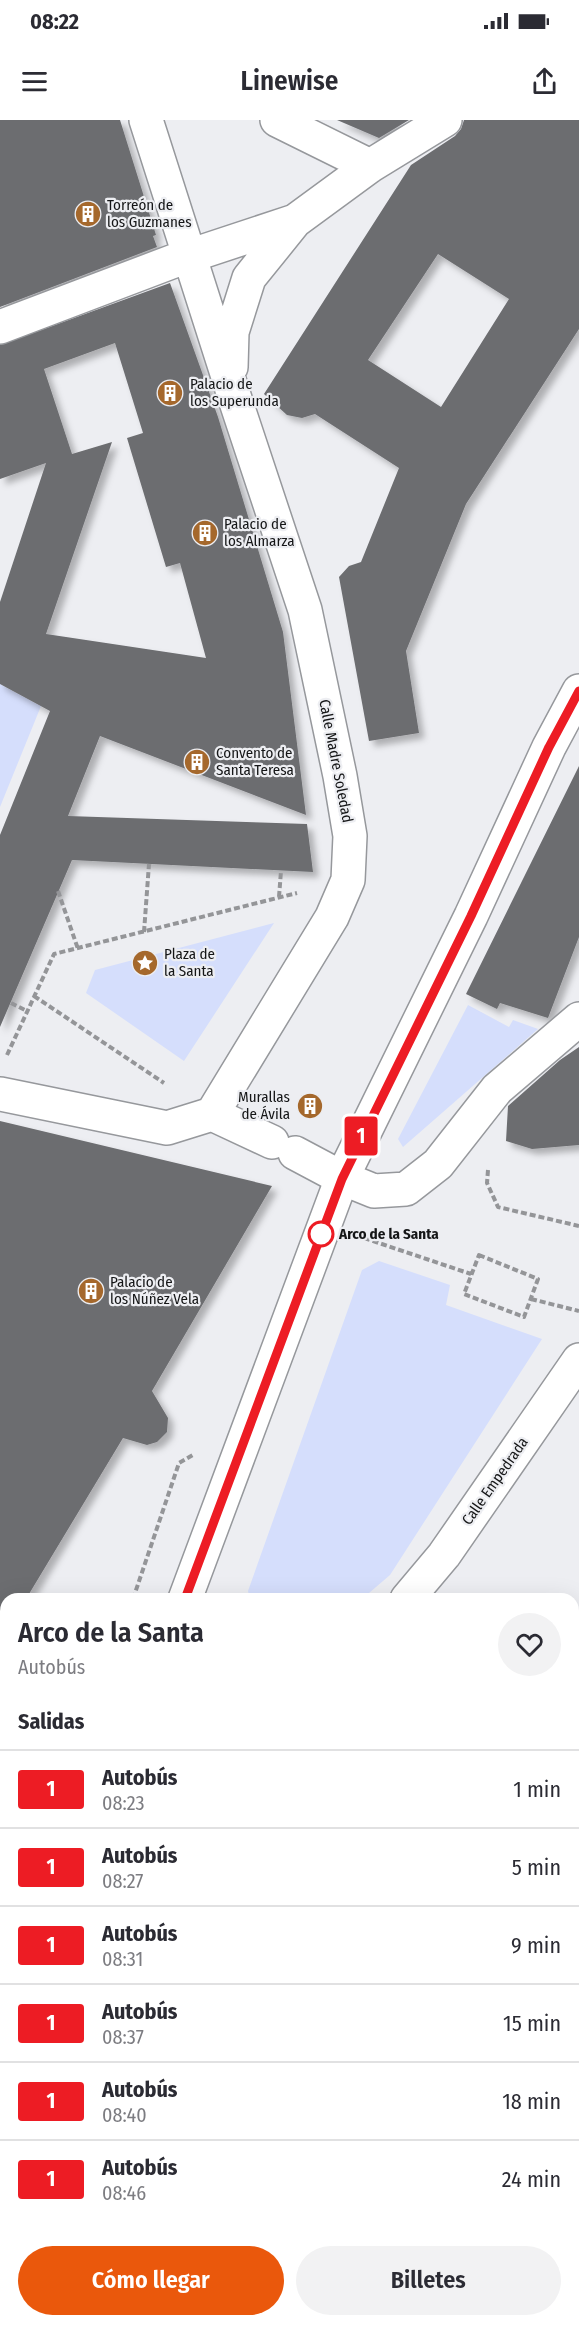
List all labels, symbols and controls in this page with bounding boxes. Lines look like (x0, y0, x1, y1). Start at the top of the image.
text: 08:22 (30, 8, 79, 35)
icon: menu (18, 65, 51, 98)
text: Linewise (241, 65, 338, 97)
icon: share (528, 65, 561, 98)
place label: Torreón de los Guzmanes (107, 196, 192, 231)
building icon: Torreón de los Guzmanes (73, 199, 103, 229)
place label: Palacio de los Superunda (190, 375, 279, 410)
building icon: Palacio de los Superunda (155, 378, 185, 408)
place label: Palacio de los Almarza (224, 515, 295, 550)
building icon: Palacio de los Almarza (190, 518, 220, 548)
street label: Calle Madre Soledad (315, 698, 357, 824)
place label: Convento de Santa Teresa (216, 744, 294, 779)
building icon: Convento de Santa Teresa (182, 747, 212, 777)
place label: Plaza de la Santa (164, 945, 215, 980)
place icon: Plaza de la Santa (130, 948, 160, 978)
place label: Murallas de Ávila (238, 1088, 290, 1123)
building icon: Murallas de Ávila (295, 1091, 325, 1121)
line badge: 1 (342, 1116, 380, 1156)
text: 1 (357, 1123, 365, 1149)
marker: Arco de la Santa (308, 1221, 334, 1247)
place label: Arco de la Santa (338, 1225, 439, 1243)
place label: Palacio de los Núñez Vela (110, 1273, 199, 1308)
building icon: Palacio de los Núñez Vela (76, 1276, 106, 1306)
street label: Calle Empedrada (458, 1434, 532, 1528)
button: heart (498, 1613, 561, 1676)
text: Arco de la Santa (18, 1616, 204, 1649)
text: Autobús (18, 1655, 85, 1679)
text: Salidas (18, 1708, 84, 1735)
text: Autobús (102, 1764, 177, 1791)
text: 1 (47, 1776, 55, 1802)
text: 1 min (513, 1776, 561, 1803)
text: 08:23 (102, 1791, 144, 1815)
text: Autobús (102, 1842, 177, 1869)
text: 1 (47, 1854, 55, 1880)
text: 5 min (512, 1854, 561, 1881)
text: 08:27 (102, 1869, 143, 1893)
text: Autobús (102, 1920, 177, 1947)
text: 1 (47, 1932, 55, 1958)
text: 9 min (511, 1932, 561, 1959)
text: 08:31 (102, 1947, 143, 1971)
text: Autobús (102, 1998, 177, 2025)
text: 1 (47, 2010, 55, 2036)
text: 15 min (503, 2010, 561, 2037)
text: 08:37 (102, 2025, 144, 2049)
text: Autobús (102, 2076, 177, 2103)
text: 1 (47, 2088, 55, 2114)
text: 18 min (502, 2088, 561, 2115)
text: 08:40 (102, 2103, 147, 2127)
text: Autobús (102, 2154, 177, 2181)
text: 1 (47, 2166, 55, 2192)
text: 24 min (502, 2166, 561, 2193)
text: 08:46 (102, 2181, 146, 2205)
button: Cómo llegar (18, 2246, 284, 2315)
button: Billetes (296, 2246, 561, 2315)

